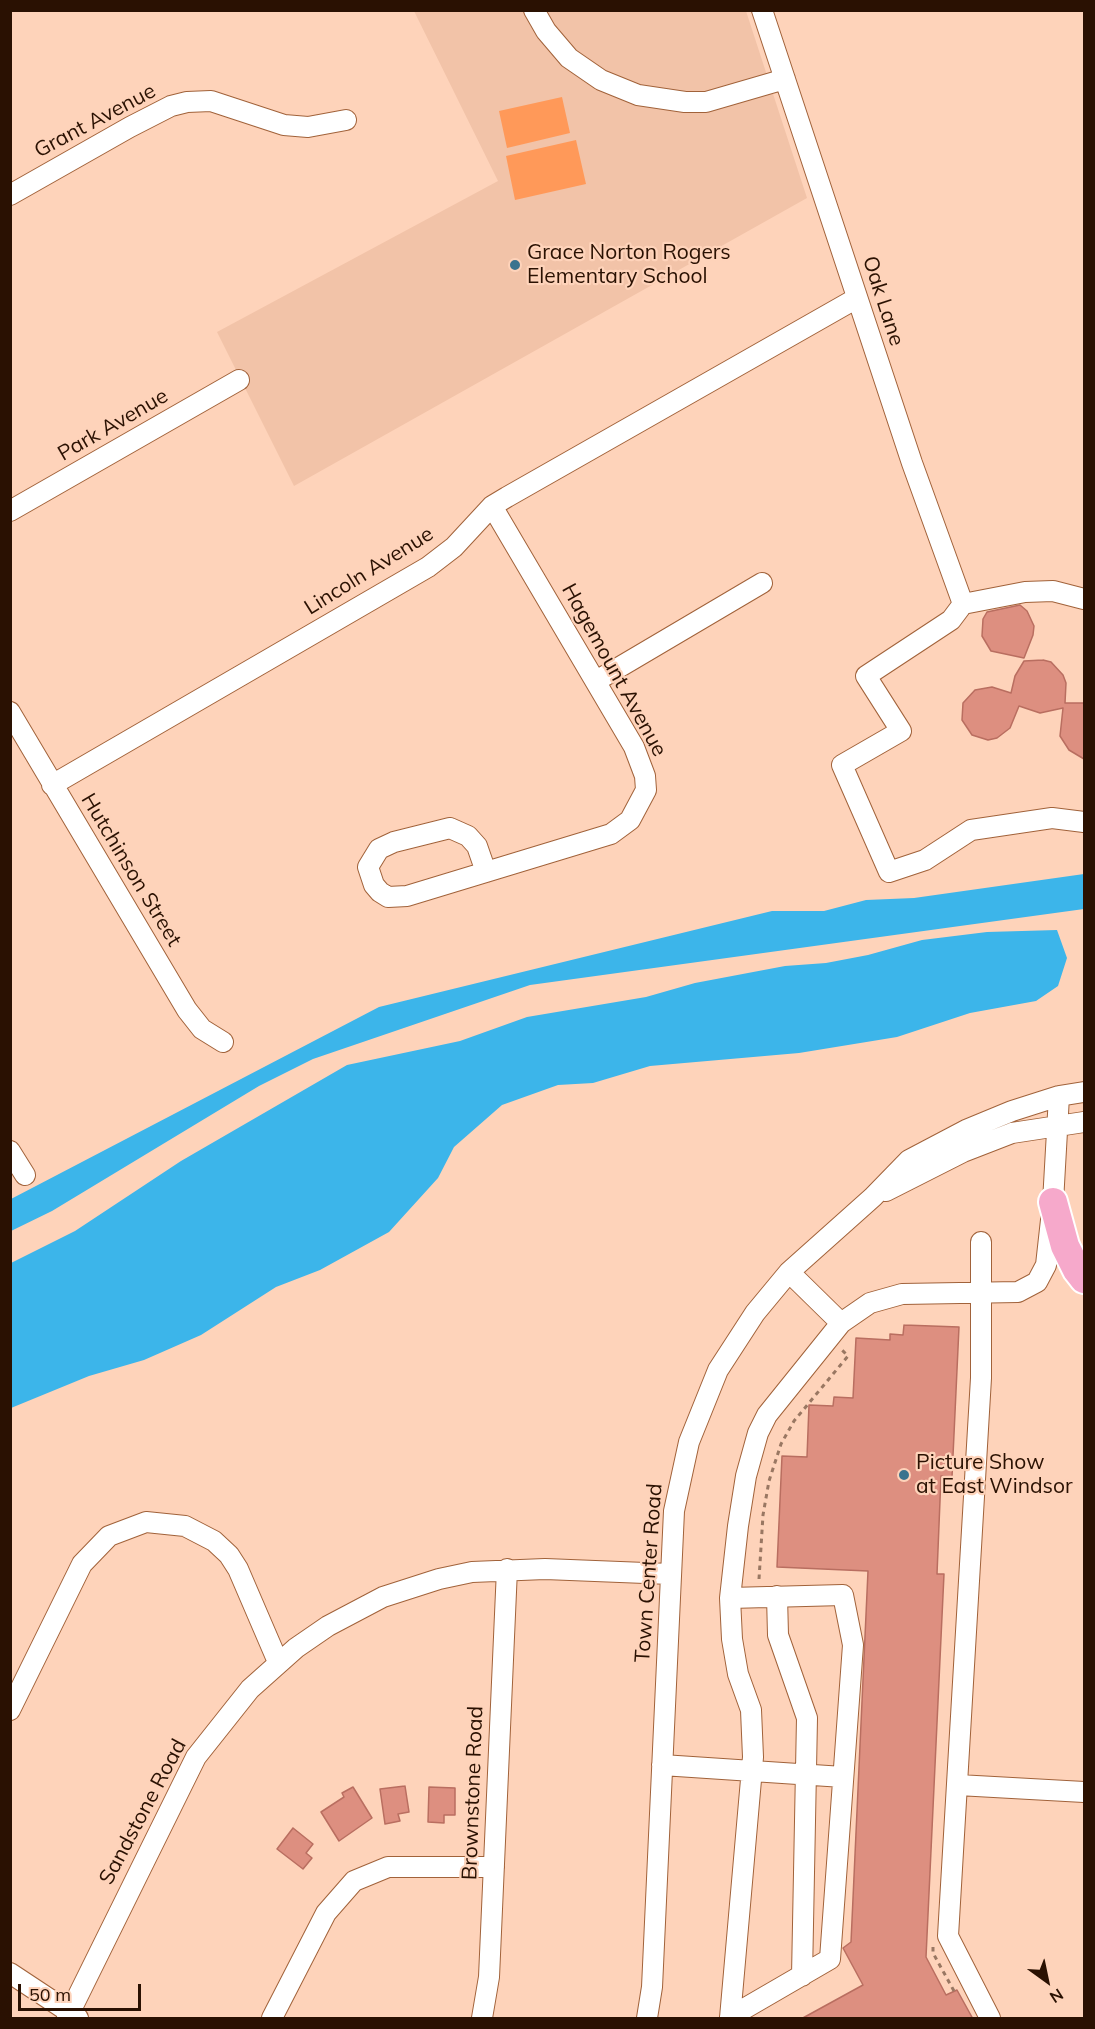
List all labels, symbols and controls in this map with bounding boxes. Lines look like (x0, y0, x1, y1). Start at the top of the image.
street label: Grant Avenue (30, 78, 160, 164)
place label: Grace Norton Rogers Elementary School (527, 240, 731, 290)
street label: Oak Lane (857, 253, 909, 349)
marker: Grace Norton Rogers Elementary School (508, 258, 522, 272)
street label: Park Avenue (54, 383, 172, 467)
street label: Lincoln Avenue (300, 521, 438, 621)
street label: Hagemount Avenue (556, 579, 672, 761)
street label: Hutchinson Street (75, 789, 187, 951)
place label: Picture Show at East Windsor (916, 1450, 1073, 1500)
marker: Picture Show at East Windsor (897, 1468, 911, 1482)
street label: Town Center Road (630, 1483, 668, 1663)
street label: Brownstone Road (457, 1705, 489, 1881)
street label: Sandstone Road (94, 1735, 192, 1889)
north arrow (1017, 1951, 1077, 2011)
scale bar (21, 1972, 144, 2010)
text: 50 m (29, 1983, 71, 2006)
text: N (1046, 1984, 1067, 2008)

